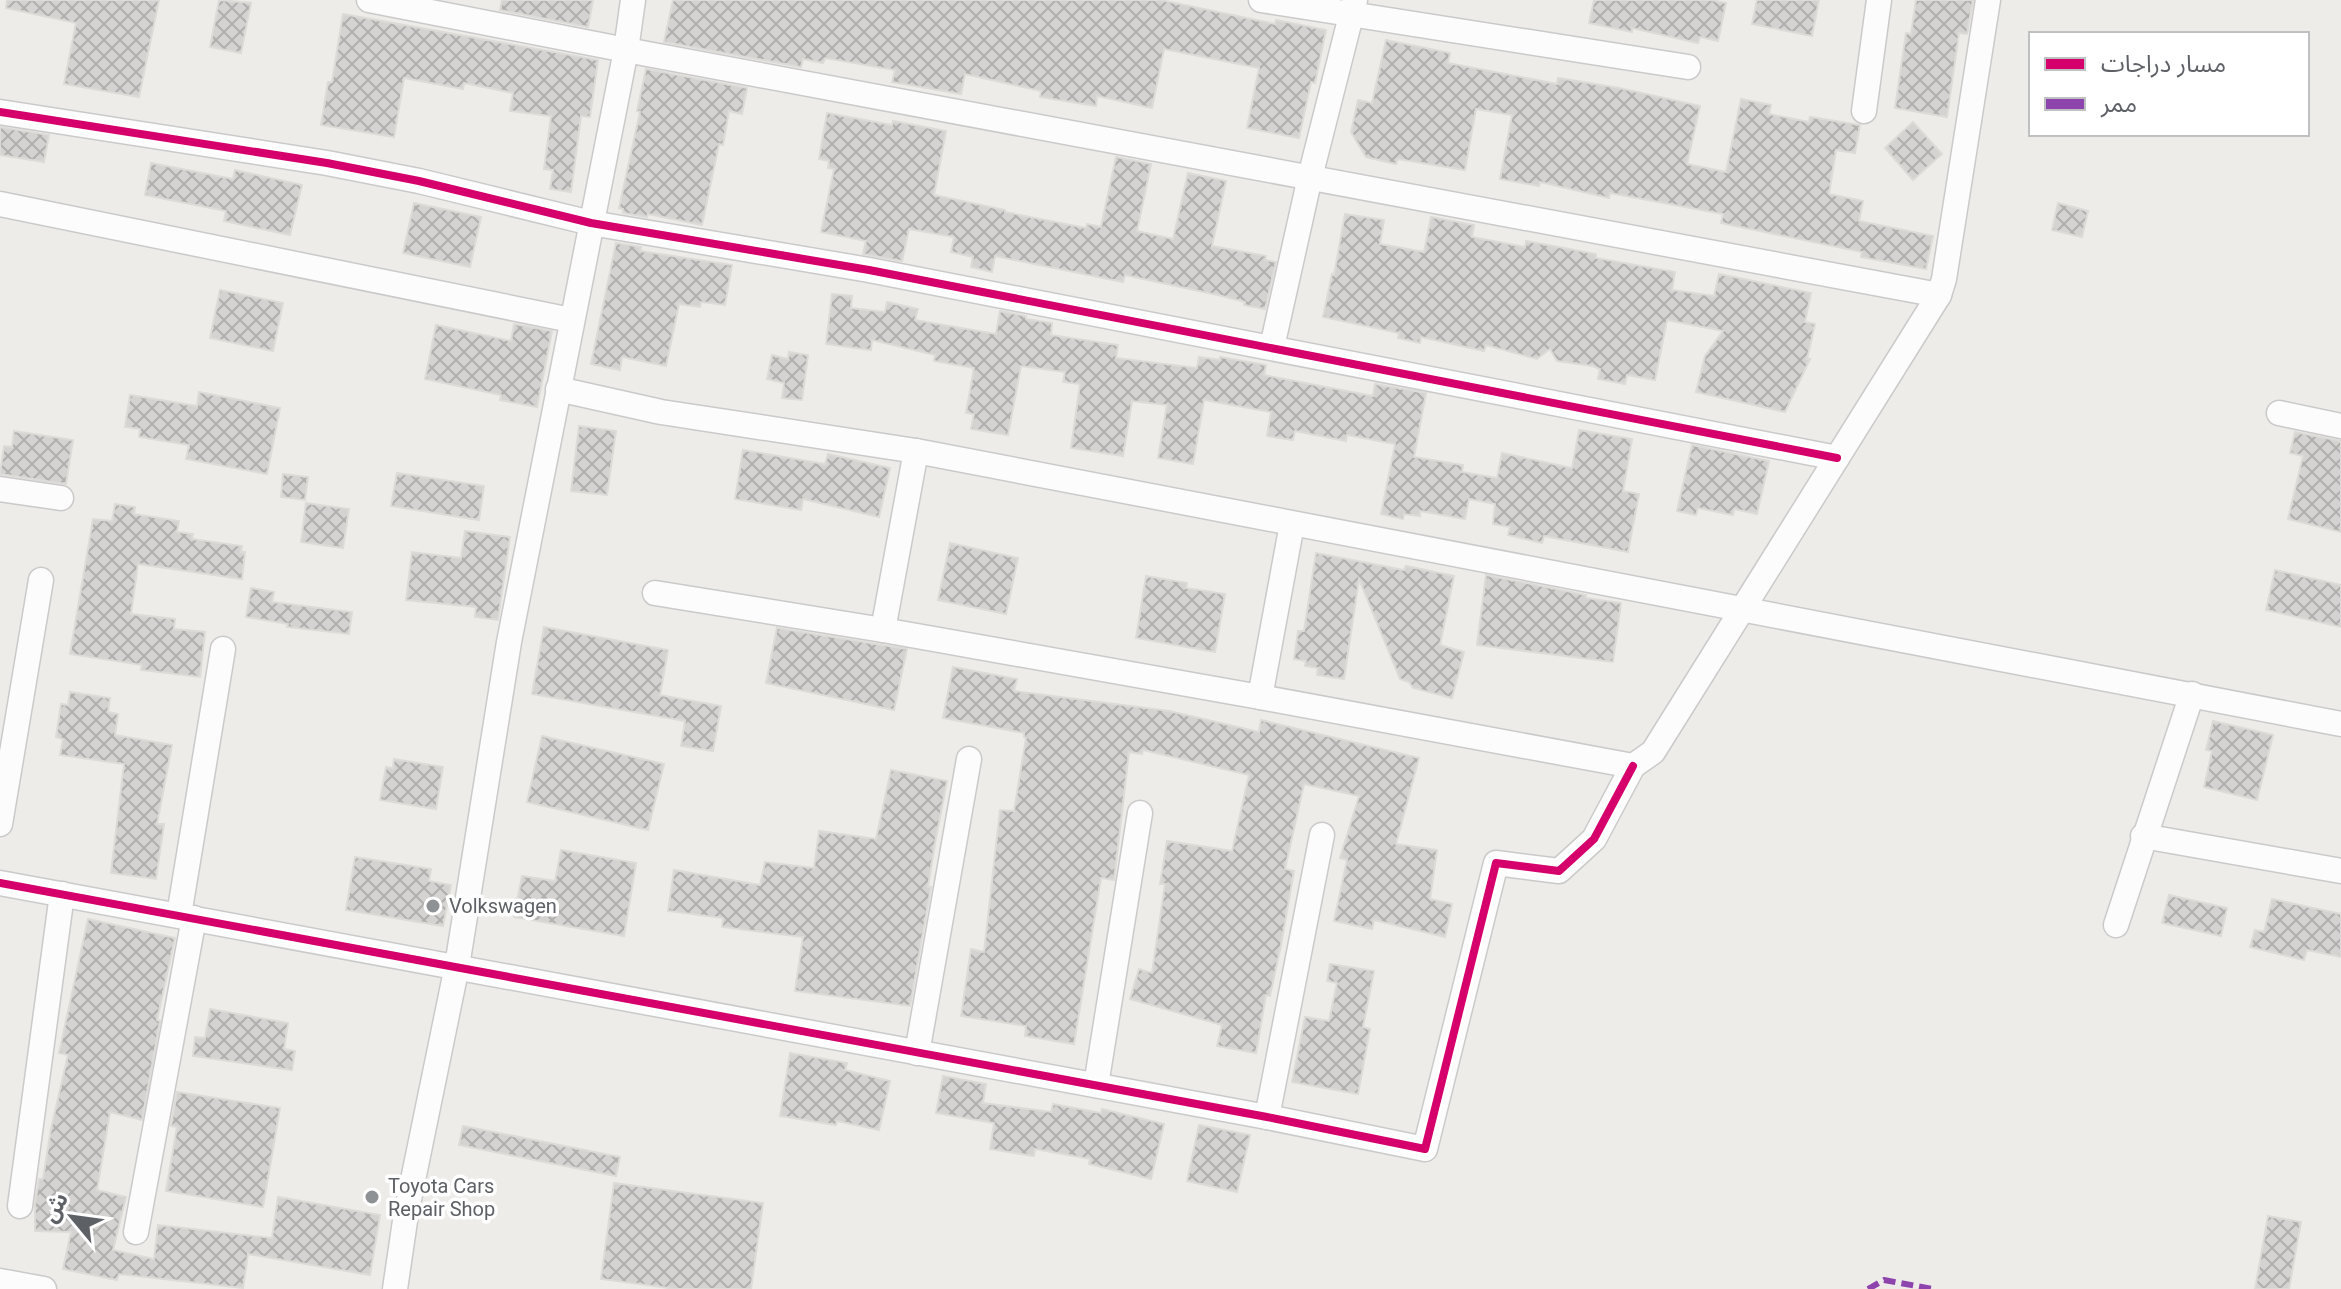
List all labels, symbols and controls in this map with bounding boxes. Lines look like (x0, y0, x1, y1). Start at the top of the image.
legend (2029, 32, 2309, 136)
text: مسار دراجات (2101, 50, 2226, 78)
text: ممر (2100, 90, 2137, 118)
place label: Volkswagen (449, 894, 557, 918)
marker: Volkswagen (424, 897, 442, 915)
place label: Toyota Cars Repair Shop (388, 1174, 495, 1221)
north arrow (32, 1177, 112, 1257)
text: ش (37, 1188, 73, 1227)
marker: Toyota Cars Repair Shop (363, 1188, 381, 1206)

